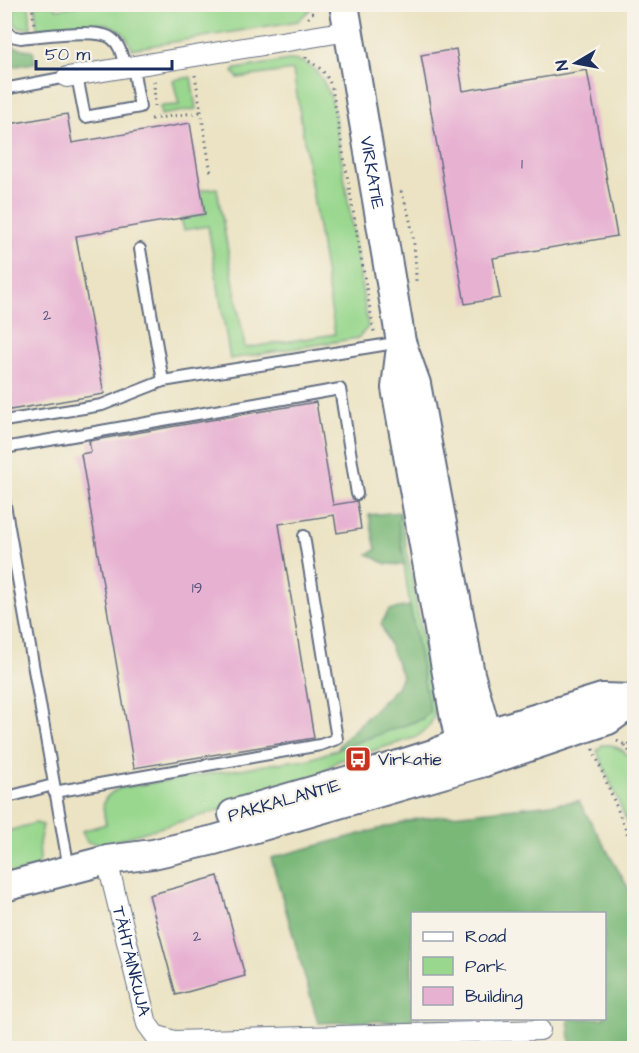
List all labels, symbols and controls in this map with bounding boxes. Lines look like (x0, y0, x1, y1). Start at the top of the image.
scale bar (36, 33, 172, 71)
north arrow (546, 33, 606, 93)
text: 50 m (45, 42, 90, 67)
text: N (551, 59, 574, 72)
street label: VIRKATIE (353, 134, 390, 212)
house number: 1 (521, 154, 523, 175)
house number: 2 (43, 305, 52, 326)
house number: 19 (192, 578, 202, 599)
bus stop icon: Virkatie (343, 744, 373, 774)
place label: Virkatie (378, 747, 442, 772)
street label: PAKKALANTIE (225, 772, 344, 829)
street label: TÄHTÄINKUJA (106, 904, 157, 1019)
legend (411, 912, 606, 1020)
text: Road (465, 924, 506, 949)
house number: 2 (193, 926, 202, 947)
text: Park (465, 954, 507, 979)
text: Building (465, 984, 523, 1010)

